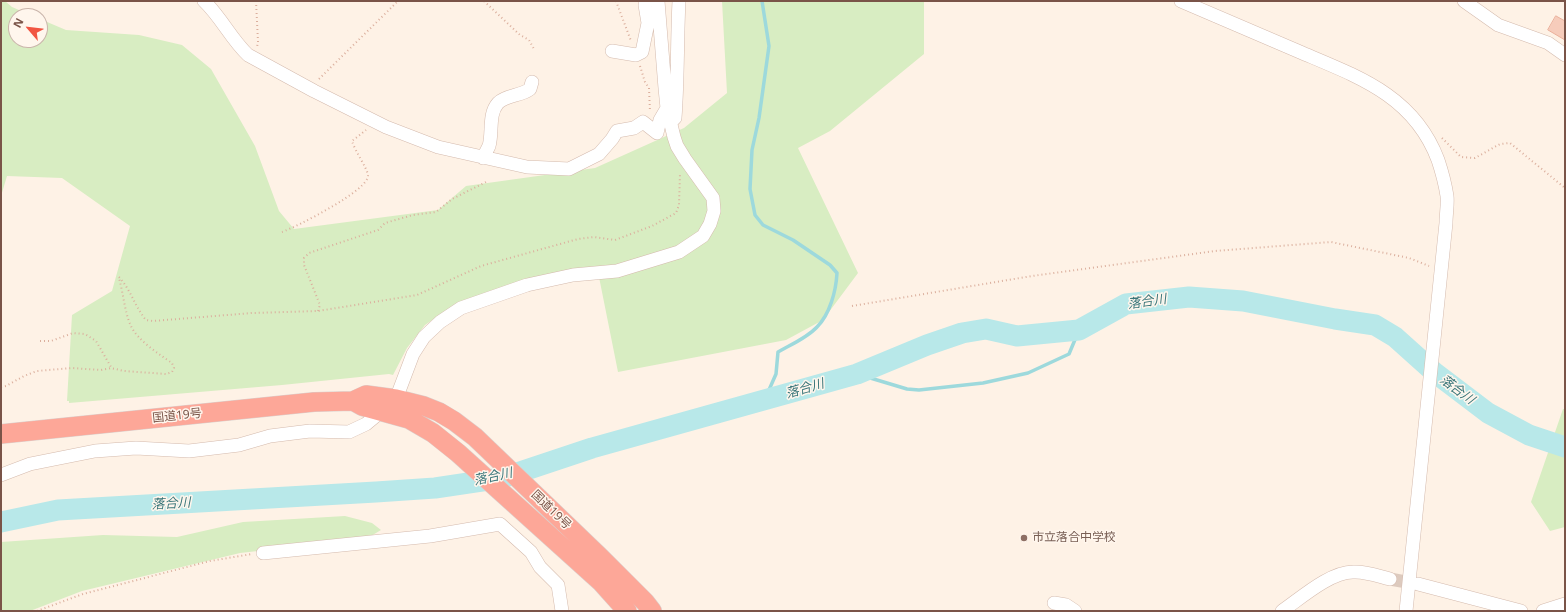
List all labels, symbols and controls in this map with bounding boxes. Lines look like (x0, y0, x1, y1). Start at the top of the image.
north arrow (8, 8, 48, 48)
text: N (9, 15, 27, 30)
water label: 落合川 (1127, 292, 1167, 312)
water label: 落合川 (1437, 372, 1477, 408)
water label: 落合川 (784, 376, 826, 402)
street label: 国道19号 (152, 406, 202, 426)
water label: 落合川 (472, 465, 514, 489)
street label: 国道19号 (528, 488, 574, 532)
water label: 落合川 (151, 495, 191, 513)
place label: 市立落合中学校 (1032, 531, 1116, 545)
marker: 市立落合中学校 (1019, 533, 1029, 543)

